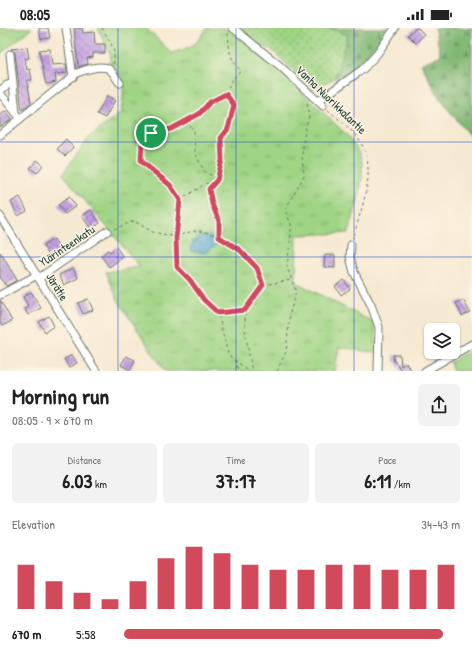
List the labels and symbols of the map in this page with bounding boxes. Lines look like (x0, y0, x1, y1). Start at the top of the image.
street label: Vanha Nuorikkalantie (292, 61, 371, 138)
pin (134, 116, 168, 150)
street label: Ylärinteenkatu (36, 221, 98, 270)
street label: Järätie (42, 269, 73, 304)

